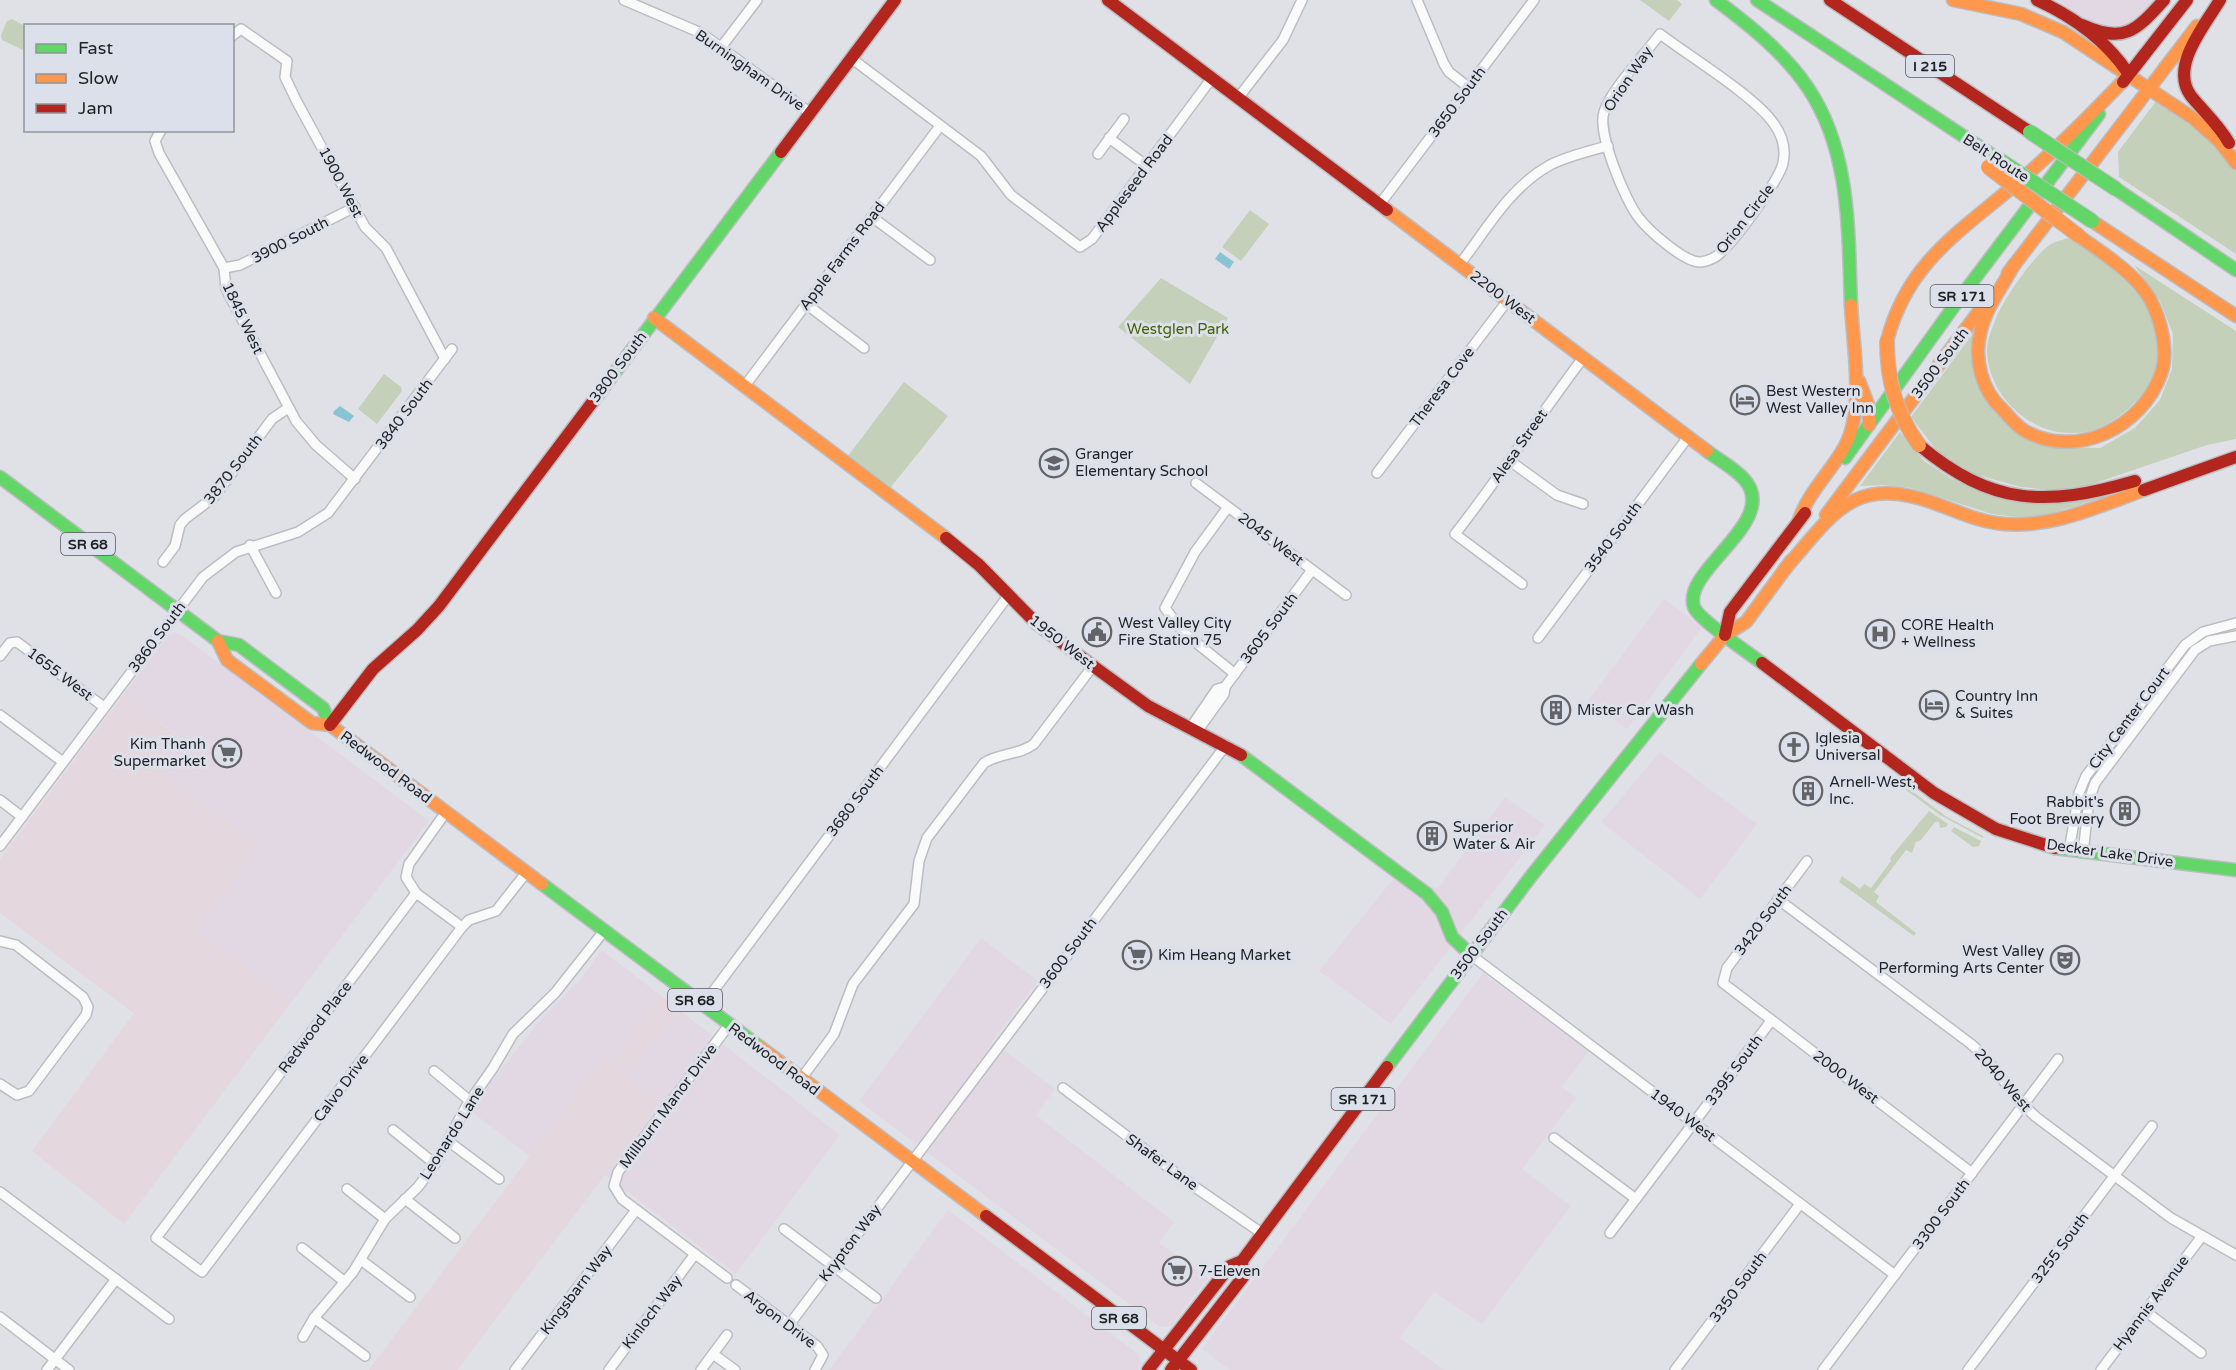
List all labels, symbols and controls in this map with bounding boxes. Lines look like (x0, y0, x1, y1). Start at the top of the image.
legend (24, 24, 234, 132)
street label: Burningham Drive (692, 26, 808, 114)
text: Fast (78, 37, 113, 59)
street label: Orion Way (1600, 43, 1656, 115)
road number: I 215 (1906, 55, 1954, 77)
street label: 3650 South (1425, 63, 1489, 141)
text: Slow (78, 67, 119, 89)
text: Jam (78, 97, 113, 119)
street label: Belt Route (1960, 130, 2032, 186)
street label: Appleseed Road (1091, 131, 1177, 235)
street label: 1900 West (315, 144, 367, 221)
street label: Orion Circle (1712, 181, 1778, 257)
street label: Apple Farms Road (795, 198, 889, 314)
street label: 3900 South (249, 213, 331, 267)
street label: 2200 West (1467, 267, 1540, 328)
street label: 1845 West (218, 279, 268, 357)
road number: SR 171 (1930, 285, 1994, 307)
park label: Westglen Park (1127, 320, 1229, 338)
street label: 3500 South (1908, 324, 1972, 402)
street label: 3800 South (586, 328, 650, 406)
street label: Theresa Cove (1406, 343, 1478, 431)
street label: 3840 South (372, 375, 436, 453)
place label: Best Western West Valley Inn (1766, 382, 1874, 417)
hotel icon: Best Western West Valley Inn (1729, 384, 1761, 416)
street label: Alesa Street (1487, 406, 1551, 486)
street label: 3870 South (200, 430, 266, 508)
place label: Granger Elementary School (1075, 445, 1208, 480)
school or university icon: Granger Elementary School (1038, 447, 1070, 479)
street label: 3540 South (1581, 498, 1645, 576)
street label: 2045 West (1235, 509, 1308, 570)
road number: SR 68 (61, 533, 115, 555)
street label: 3605 South (1237, 589, 1301, 667)
street label: 3860 South (125, 598, 189, 676)
street label: 1950 West (1026, 611, 1098, 673)
place label: West Valley City Fire Station 75 (1118, 614, 1231, 649)
public building icon: West Valley City Fire Station 75 (1081, 616, 1113, 648)
place label: CORE Health + Wellness (1901, 616, 1994, 651)
hospital icon: CORE Health + Wellness (1864, 618, 1896, 650)
street label: 1655 West (24, 644, 97, 705)
street label: City Center Court (2085, 663, 2173, 773)
place label: Country Inn & Suites (1955, 687, 2038, 722)
hotel icon: Country Inn & Suites (1918, 689, 1950, 721)
building icon: Mister Car Wash (1540, 694, 1572, 726)
place label: Mister Car Wash (1577, 701, 1694, 719)
street label: Redwood Road (337, 727, 435, 807)
place label: Iglesia Universal (1815, 729, 1880, 764)
church icon: Iglesia Universal (1778, 731, 1810, 763)
place label: Kim Thanh Supermarket (114, 735, 206, 770)
supermarket icon: Kim Thanh Supermarket (211, 737, 243, 769)
street label: 3680 South (823, 762, 887, 840)
place label: Arnell-West, Inc. (1829, 773, 1916, 808)
building icon: Arnell-West, Inc. (1792, 775, 1824, 807)
place label: Rabbit's Foot Brewery (2009, 793, 2104, 828)
building icon: Rabbit's Foot Brewery (2109, 795, 2141, 827)
place label: Superior Water & Air (1453, 818, 1535, 853)
building icon: Superior Water & Air (1416, 820, 1448, 852)
street label: Decker Lake Drive (2045, 835, 2175, 871)
street label: 3420 South (1731, 881, 1795, 959)
street label: 3500 South (1447, 905, 1511, 983)
street label: 3600 South (1036, 914, 1100, 992)
supermarket icon: Kim Heang Market (1121, 939, 1153, 971)
place label: West Valley Performing Arts Center (1879, 942, 2044, 977)
theatre icon: West Valley Performing Arts Center (2049, 944, 2081, 976)
place label: Kim Heang Market (1158, 946, 1291, 964)
street label: Redwood Place (275, 977, 355, 1077)
road number: SR 68 (668, 989, 722, 1011)
street label: Redwood Road (725, 1019, 823, 1099)
street label: 3395 South (1702, 1031, 1766, 1109)
street label: Millburn Manor Drive (615, 1040, 721, 1172)
street label: 2040 West (1971, 1045, 2035, 1115)
street label: 2000 West (1810, 1047, 1883, 1108)
street label: Calvo Drive (310, 1050, 372, 1126)
street label: Leonardo Lane (416, 1083, 488, 1183)
street label: 1940 West (1647, 1085, 1720, 1146)
road number: SR 171 (1332, 1088, 1394, 1110)
street label: Shafer Lane (1122, 1130, 1202, 1194)
street label: 3300 South (1909, 1175, 1973, 1253)
street label: Krypton Way (815, 1201, 885, 1285)
street label: 3255 South (2028, 1209, 2092, 1287)
street label: Kingsbarn Way (537, 1242, 615, 1338)
street label: 3350 South (1706, 1248, 1770, 1326)
street label: Hyannis Avenue (2109, 1252, 2193, 1354)
supermarket icon: 7-Eleven (1161, 1255, 1193, 1287)
place label: 7-Eleven (1198, 1262, 1260, 1280)
street label: Kinloch Way (618, 1272, 686, 1352)
street label: Argon Drive (741, 1286, 819, 1352)
road number: SR 68 (1092, 1307, 1146, 1329)

